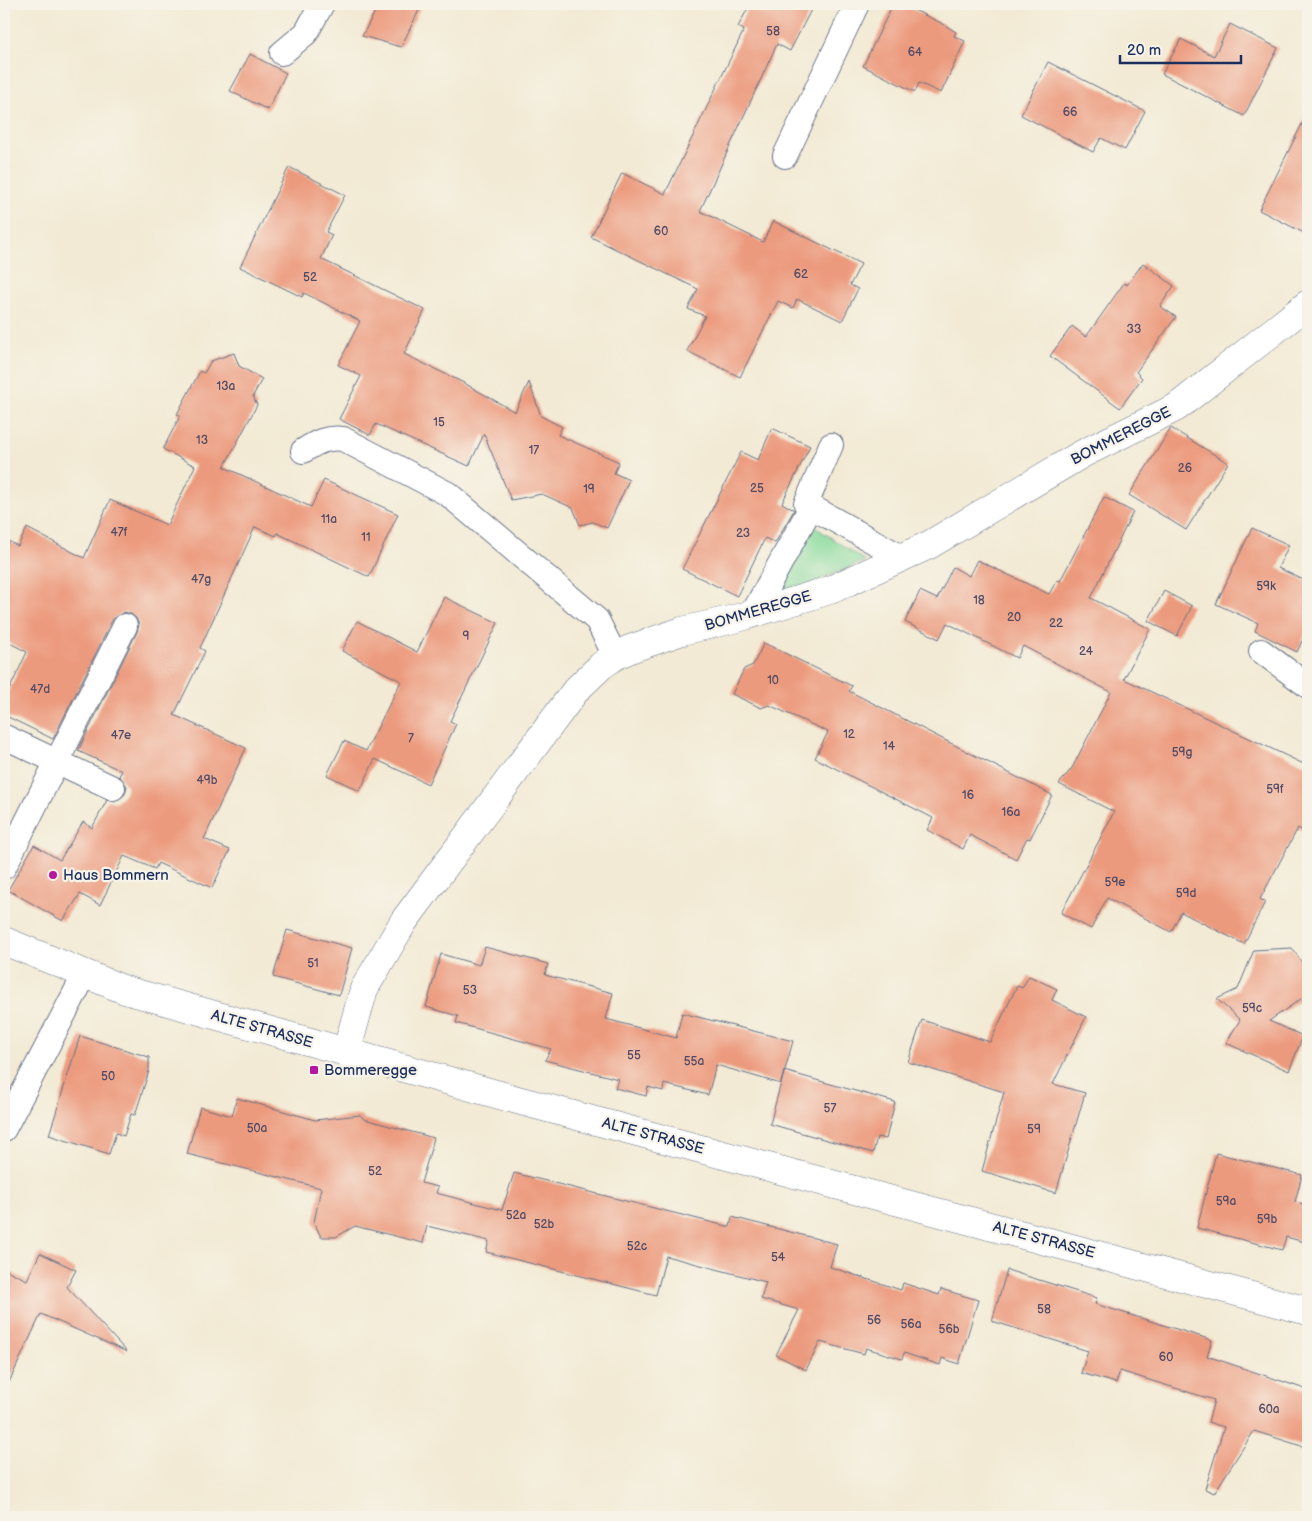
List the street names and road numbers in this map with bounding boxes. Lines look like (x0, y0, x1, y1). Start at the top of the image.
street label: BOMMEREGGE (1068, 402, 1175, 469)
street label: BOMMEREGGE (702, 587, 814, 635)
street label: ALTE STRASSE (209, 1005, 315, 1053)
street label: ALTE STRASSE (600, 1113, 706, 1159)
street label: ALTE STRASSE (991, 1217, 1097, 1263)

